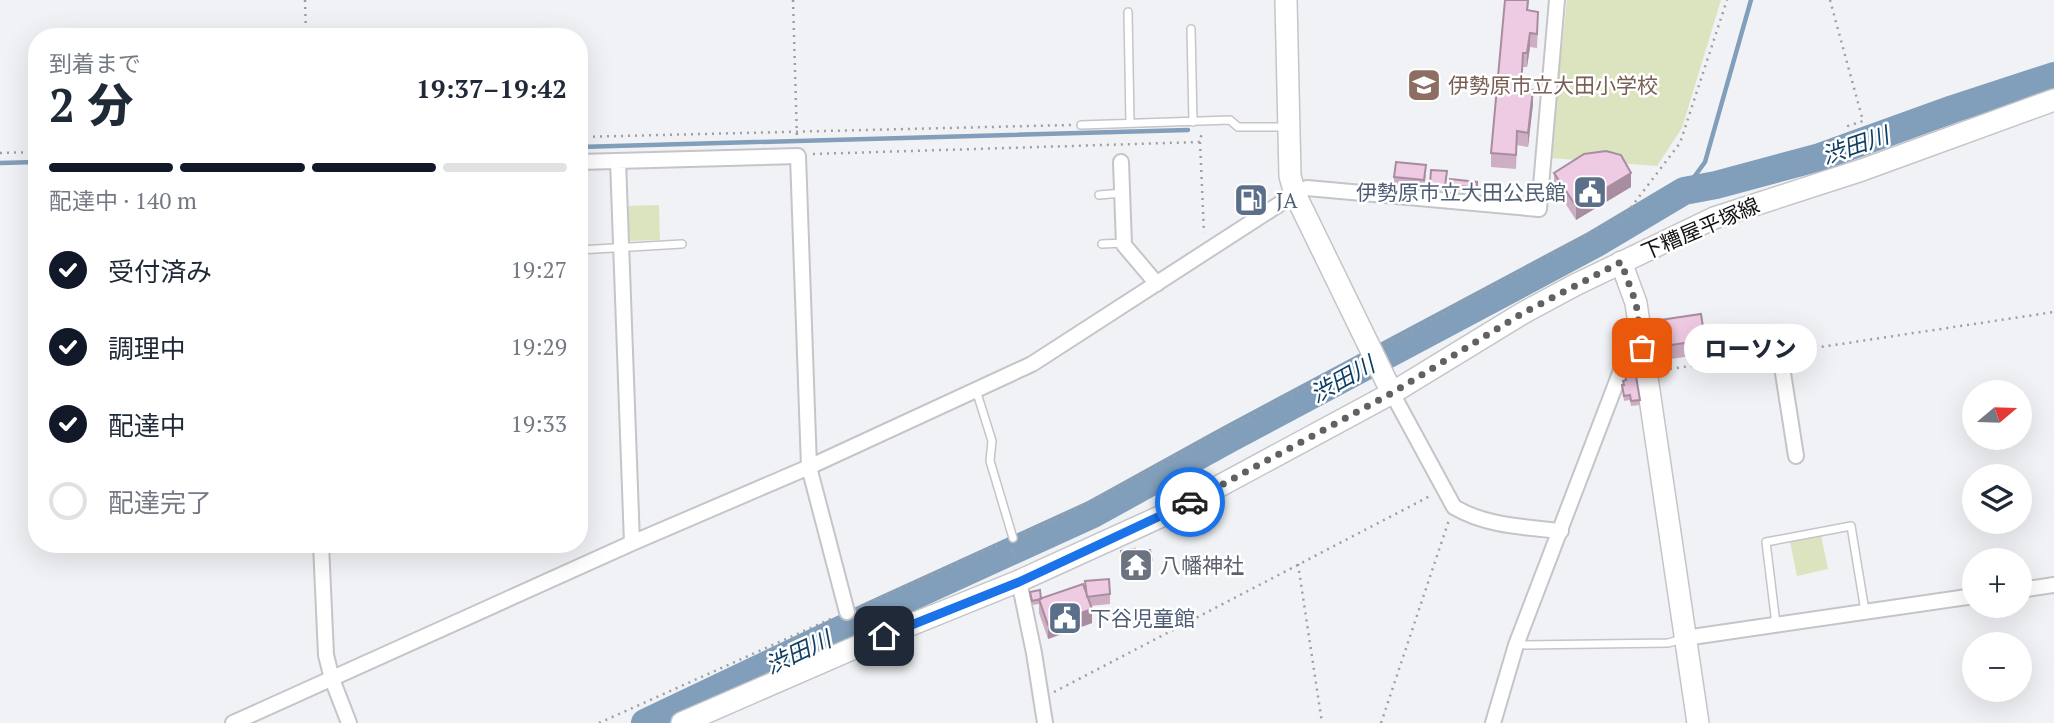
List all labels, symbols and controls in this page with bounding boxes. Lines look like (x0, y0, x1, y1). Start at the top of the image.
text: 到着まで (49, 48, 141, 79)
school or university icon: 伊勢原市立大田小学校 (1405, 66, 1443, 104)
text: 19:37–19:42 (416, 71, 567, 105)
place label: 伊勢原市立大田小学校 (1448, 71, 1658, 99)
text: 2 分 (49, 74, 133, 135)
water label: 渋田川 (1817, 118, 1896, 171)
public building icon: 伊勢原市立大田公民館 (1571, 173, 1609, 211)
place label: 伊勢原市立大田公民館 (1356, 178, 1566, 206)
fuel station icon: JA (1232, 181, 1270, 219)
text: 配達中 · 140 m (49, 185, 197, 216)
place label: JA (1276, 186, 1298, 214)
street label: 下糟屋平塚線 (1637, 190, 1763, 266)
icon: check (49, 251, 87, 289)
text: 受付済み (108, 254, 212, 288)
text: 19:27 (510, 254, 567, 285)
pin (1612, 318, 1672, 378)
callout: ローソン (1684, 324, 1817, 372)
icon: check (49, 328, 87, 366)
icon: bag (1623, 329, 1661, 367)
text: 調理中 (108, 331, 186, 365)
text: 19:29 (510, 331, 567, 362)
text: ローソン (1705, 333, 1797, 364)
water label: 渋田川 (1304, 347, 1382, 409)
north arrow (1962, 380, 2032, 450)
map controls (1962, 380, 2032, 702)
icon: check (49, 405, 87, 443)
text: 配達中 (108, 408, 186, 442)
text: 19:33 (510, 408, 567, 439)
button: layers (1962, 464, 2032, 534)
courier (1155, 467, 1225, 537)
icon: car (1171, 483, 1209, 521)
text: 配達完了 (108, 485, 212, 519)
temple icon: 八幡神社 (1117, 546, 1155, 584)
button: + (1962, 548, 2032, 618)
place label: 八幡神社 (1160, 551, 1244, 579)
public building icon: 下谷児童館 (1046, 599, 1084, 637)
place label: 下谷児童館 (1090, 604, 1195, 632)
pin (854, 606, 914, 666)
icon: home (865, 617, 903, 655)
water label: 渋田川 (760, 622, 839, 681)
button: − (1962, 632, 2032, 702)

